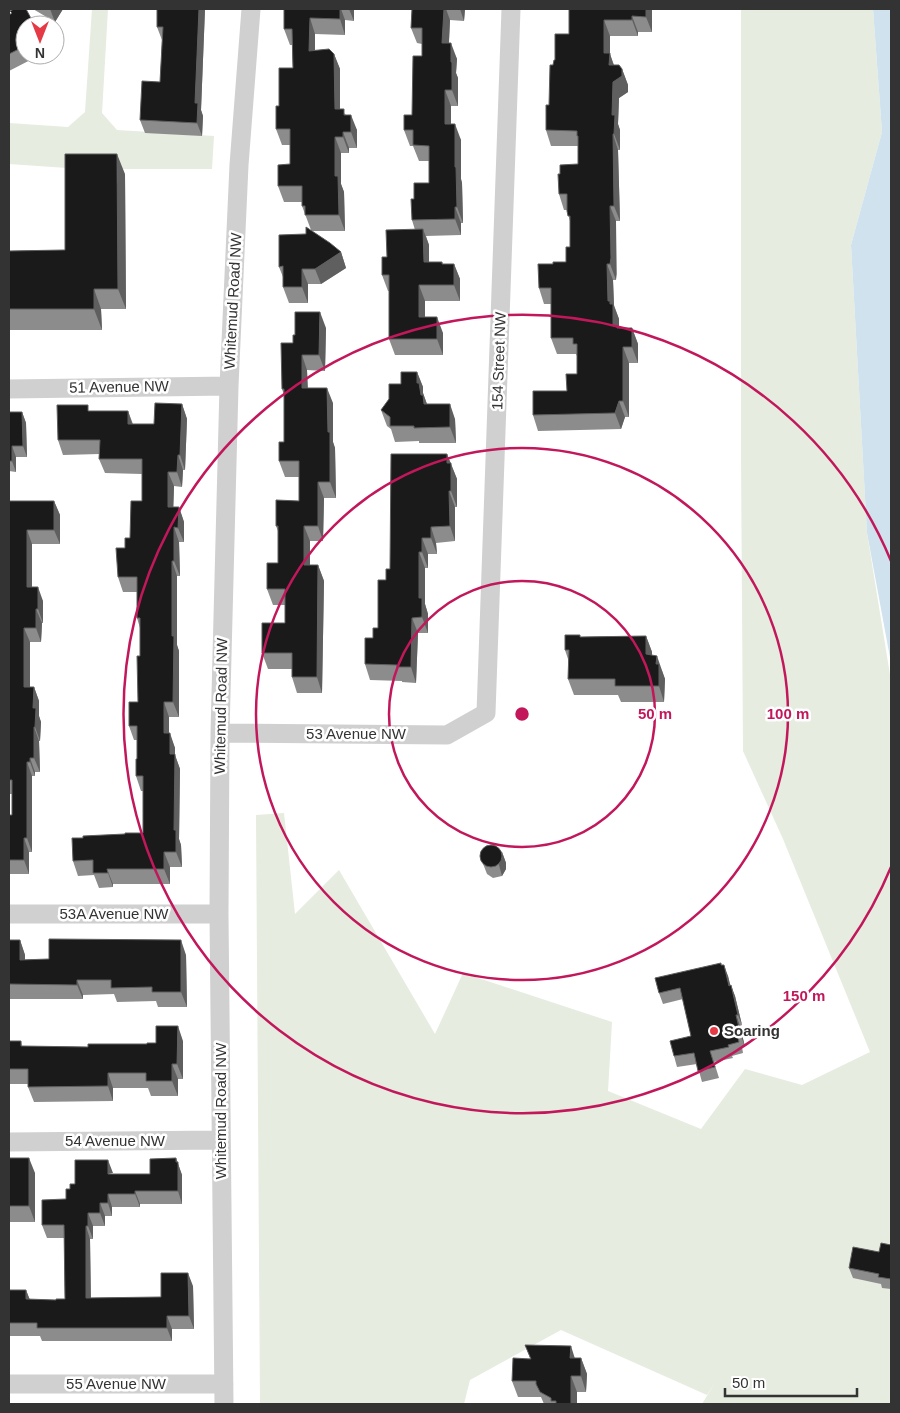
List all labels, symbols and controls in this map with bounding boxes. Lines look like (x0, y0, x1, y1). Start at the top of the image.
north arrow (15, 15, 65, 65)
text: N (35, 45, 45, 61)
street label: Whitemud Road NW (220, 231, 245, 370)
street label: 154 Street NW (488, 311, 509, 410)
street label: 51 Avenue NW (69, 377, 170, 396)
street label: Whitemud Road NW (211, 637, 230, 774)
centre of rings (513, 705, 531, 723)
text: 50 m (638, 705, 672, 722)
text: 100 m (767, 705, 809, 722)
street label: 53 Avenue NW (306, 725, 407, 742)
street label: 53A Avenue NW (60, 905, 169, 922)
text: 150 m (783, 987, 825, 1004)
place label: Soaring (724, 1022, 780, 1039)
marker: Soaring (708, 1025, 720, 1037)
street label: Whitemud Road NW (212, 1042, 229, 1179)
street label: 54 Avenue NW (65, 1132, 166, 1149)
scale bar (725, 1366, 858, 1398)
text: 50 m (732, 1374, 765, 1391)
street label: 55 Avenue NW (66, 1375, 167, 1392)

